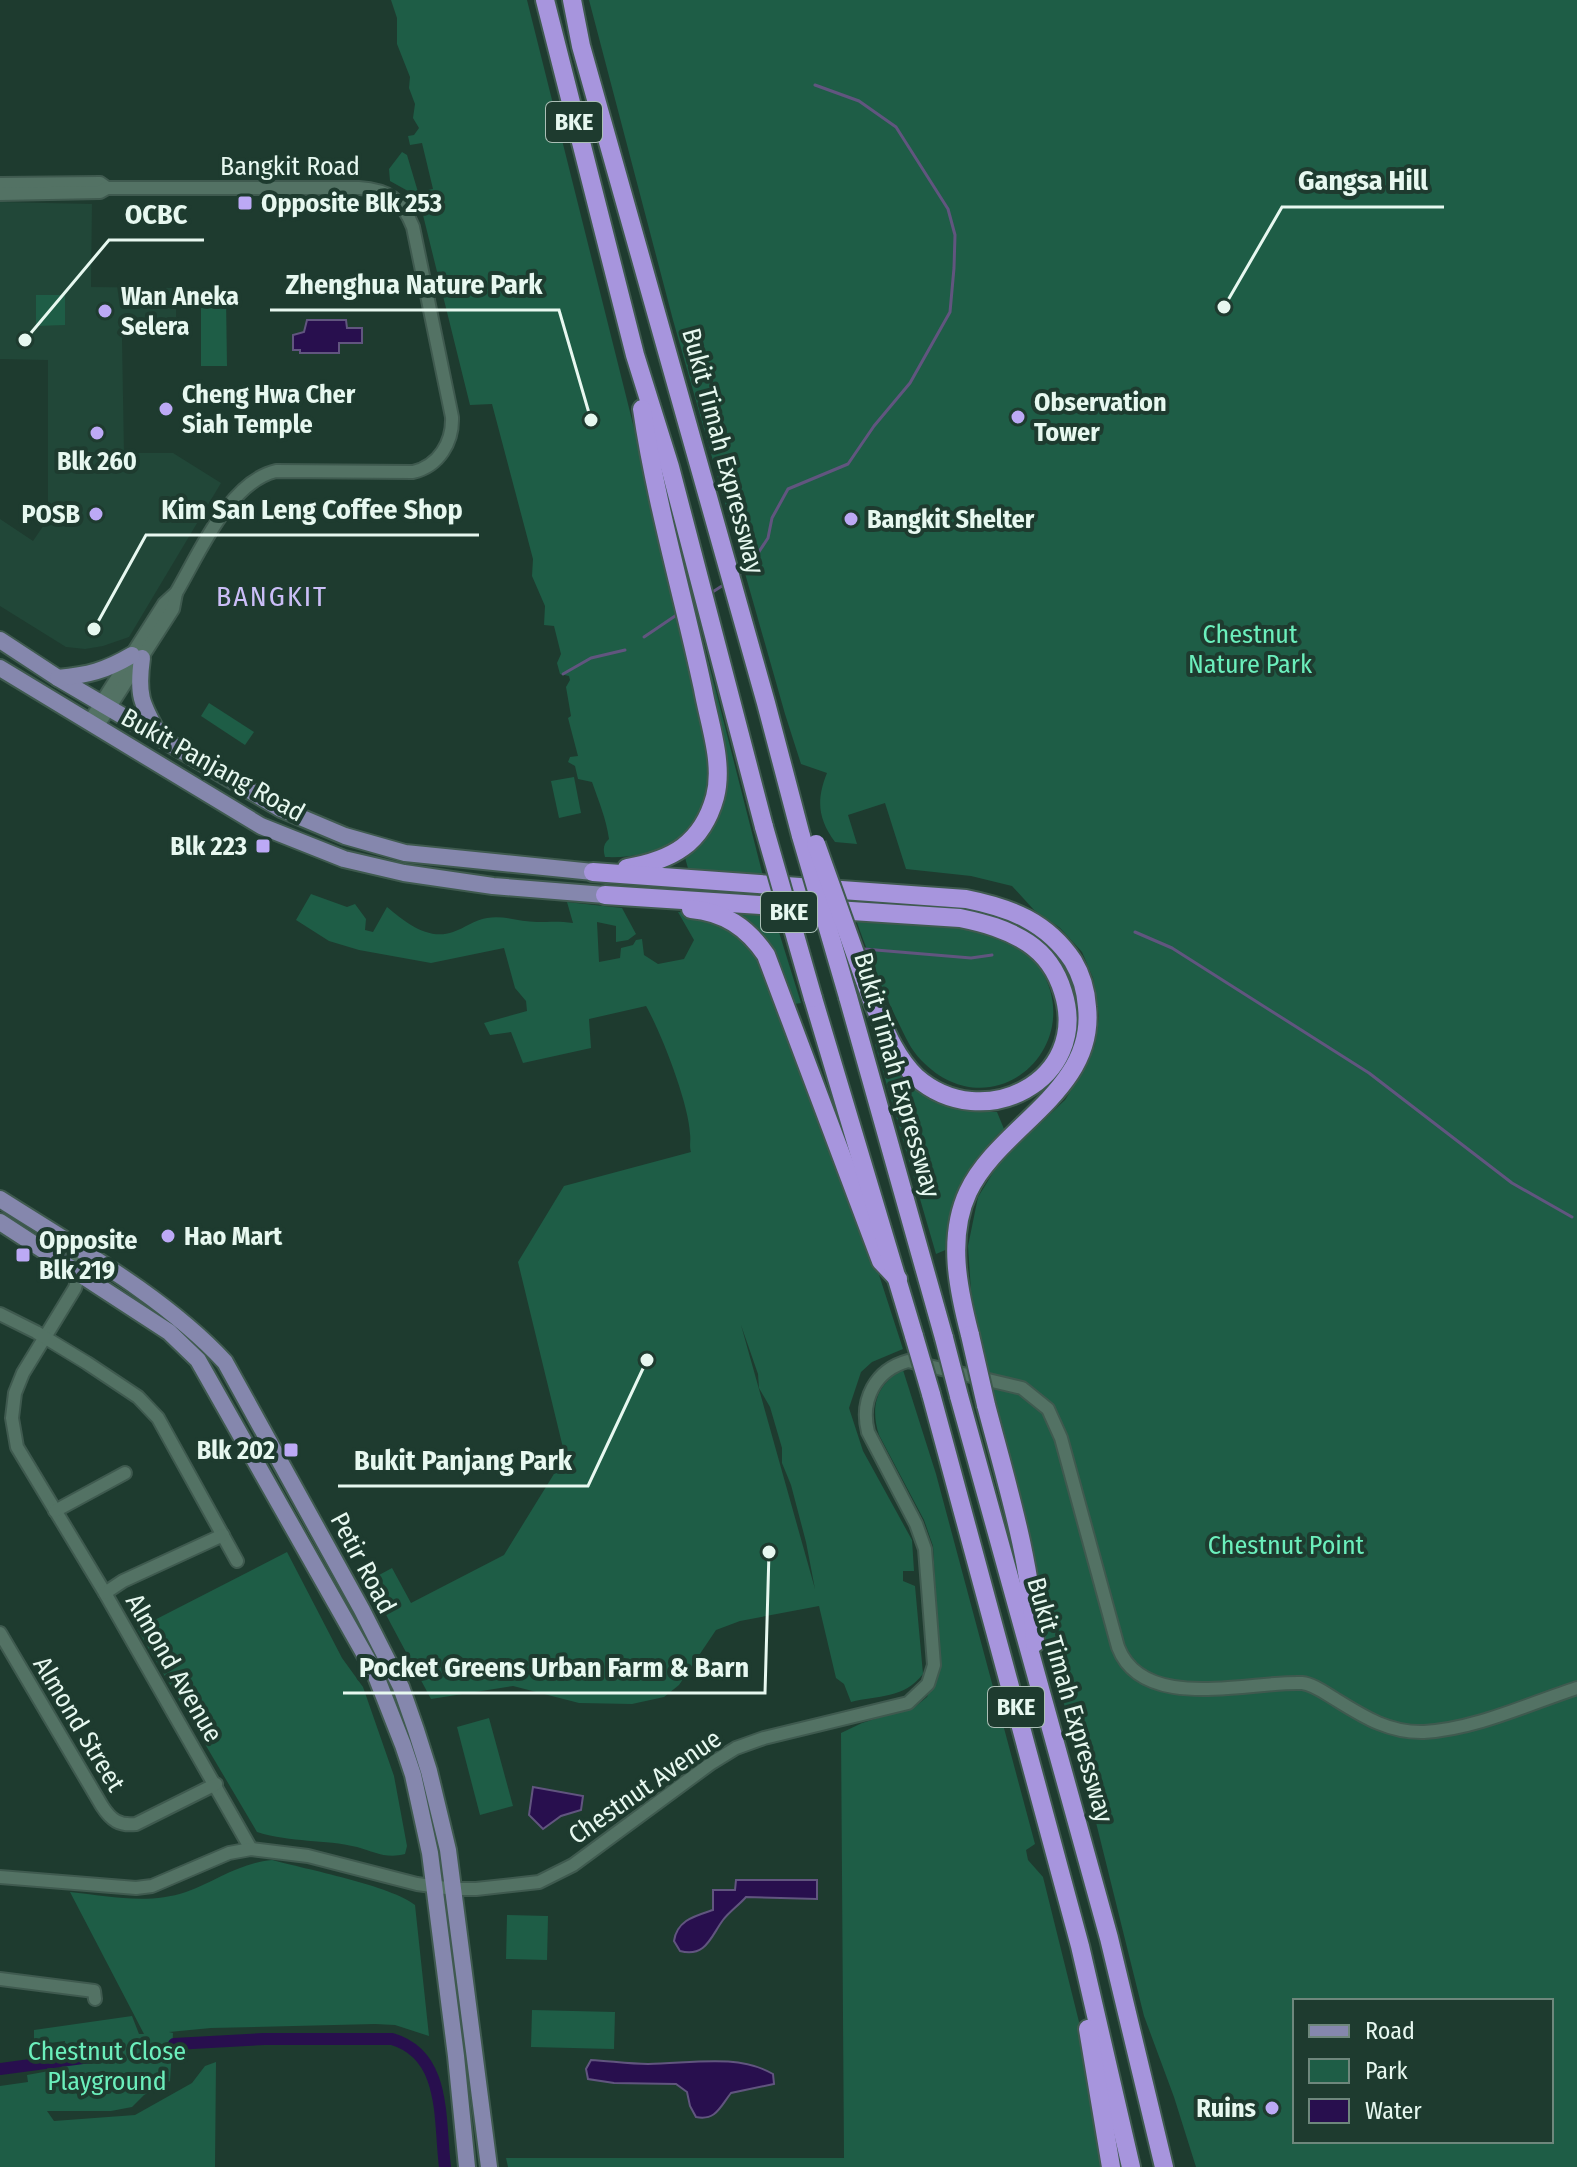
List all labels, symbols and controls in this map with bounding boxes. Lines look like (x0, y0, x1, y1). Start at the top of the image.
road number: BKE (546, 102, 602, 142)
street label: Bangkit Road (220, 151, 360, 182)
callout: Gangsa Hill (1282, 155, 1444, 207)
text: Gangsa Hill (1298, 164, 1428, 197)
callout: OCBC (109, 188, 204, 240)
place label: Opposite Blk 253 (261, 188, 442, 219)
marker: Opposite Blk 253 (236, 194, 254, 212)
text: OCBC (125, 198, 188, 231)
callout: Zhenghua Nature Park (270, 258, 559, 310)
text: Zhenghua Nature Park (285, 268, 543, 301)
place label: Wan Aneka Selera (121, 281, 239, 342)
marker: Wan Aneka Selera (96, 302, 114, 320)
street label: Bukit Timah Expressway (675, 325, 771, 578)
place label: Cheng Hwa Cher Siah Temple (182, 379, 356, 440)
place label: Observation Tower (1034, 387, 1167, 448)
marker: Cheng Hwa Cher Siah Temple (157, 400, 175, 418)
marker: Observation Tower (1009, 408, 1027, 426)
marker: Blk 260 (88, 424, 106, 442)
place label: Blk 260 (57, 446, 137, 477)
callout: Kim San Leng Coffee Shop (146, 483, 479, 535)
text: Kim San Leng Coffee Shop (161, 493, 463, 526)
place label: POSB (21, 499, 80, 530)
place label: Bangkit Shelter (867, 504, 1035, 535)
marker: POSB (87, 505, 105, 523)
marker: Bangkit Shelter (842, 510, 860, 528)
district label: BANGKIT (216, 580, 328, 613)
park label: Chestnut Nature Park (1188, 619, 1313, 680)
street label: Bukit Panjang Road (116, 702, 310, 828)
place label: Blk 223 (170, 831, 247, 862)
marker: Blk 223 (254, 837, 272, 855)
road number: BKE (761, 892, 817, 932)
street label: Bukit Timah Expressway (847, 949, 947, 1201)
place label: Hao Mart (184, 1221, 283, 1252)
place label: Opposite Blk 219 (39, 1225, 138, 1286)
marker: Hao Mart (159, 1227, 177, 1245)
marker: Opposite Blk 219 (14, 1246, 32, 1264)
callout: Bukit Panjang Park (338, 1434, 588, 1486)
place label: Blk 202 (197, 1435, 275, 1466)
marker: Blk 202 (282, 1441, 300, 1459)
text: Bukit Panjang Park (354, 1444, 573, 1477)
street label: Petir Road (324, 1507, 402, 1619)
park label: Chestnut Point (1208, 1530, 1365, 1561)
street label: Bukit Timah Expressway (1020, 1574, 1120, 1826)
street label: Almond Avenue (119, 1588, 229, 1748)
callout: Pocket Greens Urban Farm & Barn (343, 1641, 765, 1693)
street label: Almond Street (27, 1651, 132, 1798)
text: Pocket Greens Urban Farm & Barn (359, 1651, 749, 1684)
road number: BKE (988, 1687, 1044, 1727)
street label: Chestnut Avenue (563, 1723, 727, 1851)
legend (1293, 1999, 1553, 2143)
text: Road (1365, 2017, 1415, 2045)
park label: Chestnut Close Playground (28, 2036, 186, 2097)
text: Park (1365, 2057, 1408, 2085)
place label: Ruins (1196, 2093, 1256, 2124)
text: Water (1365, 2097, 1422, 2125)
marker: Ruins (1263, 2099, 1281, 2117)

